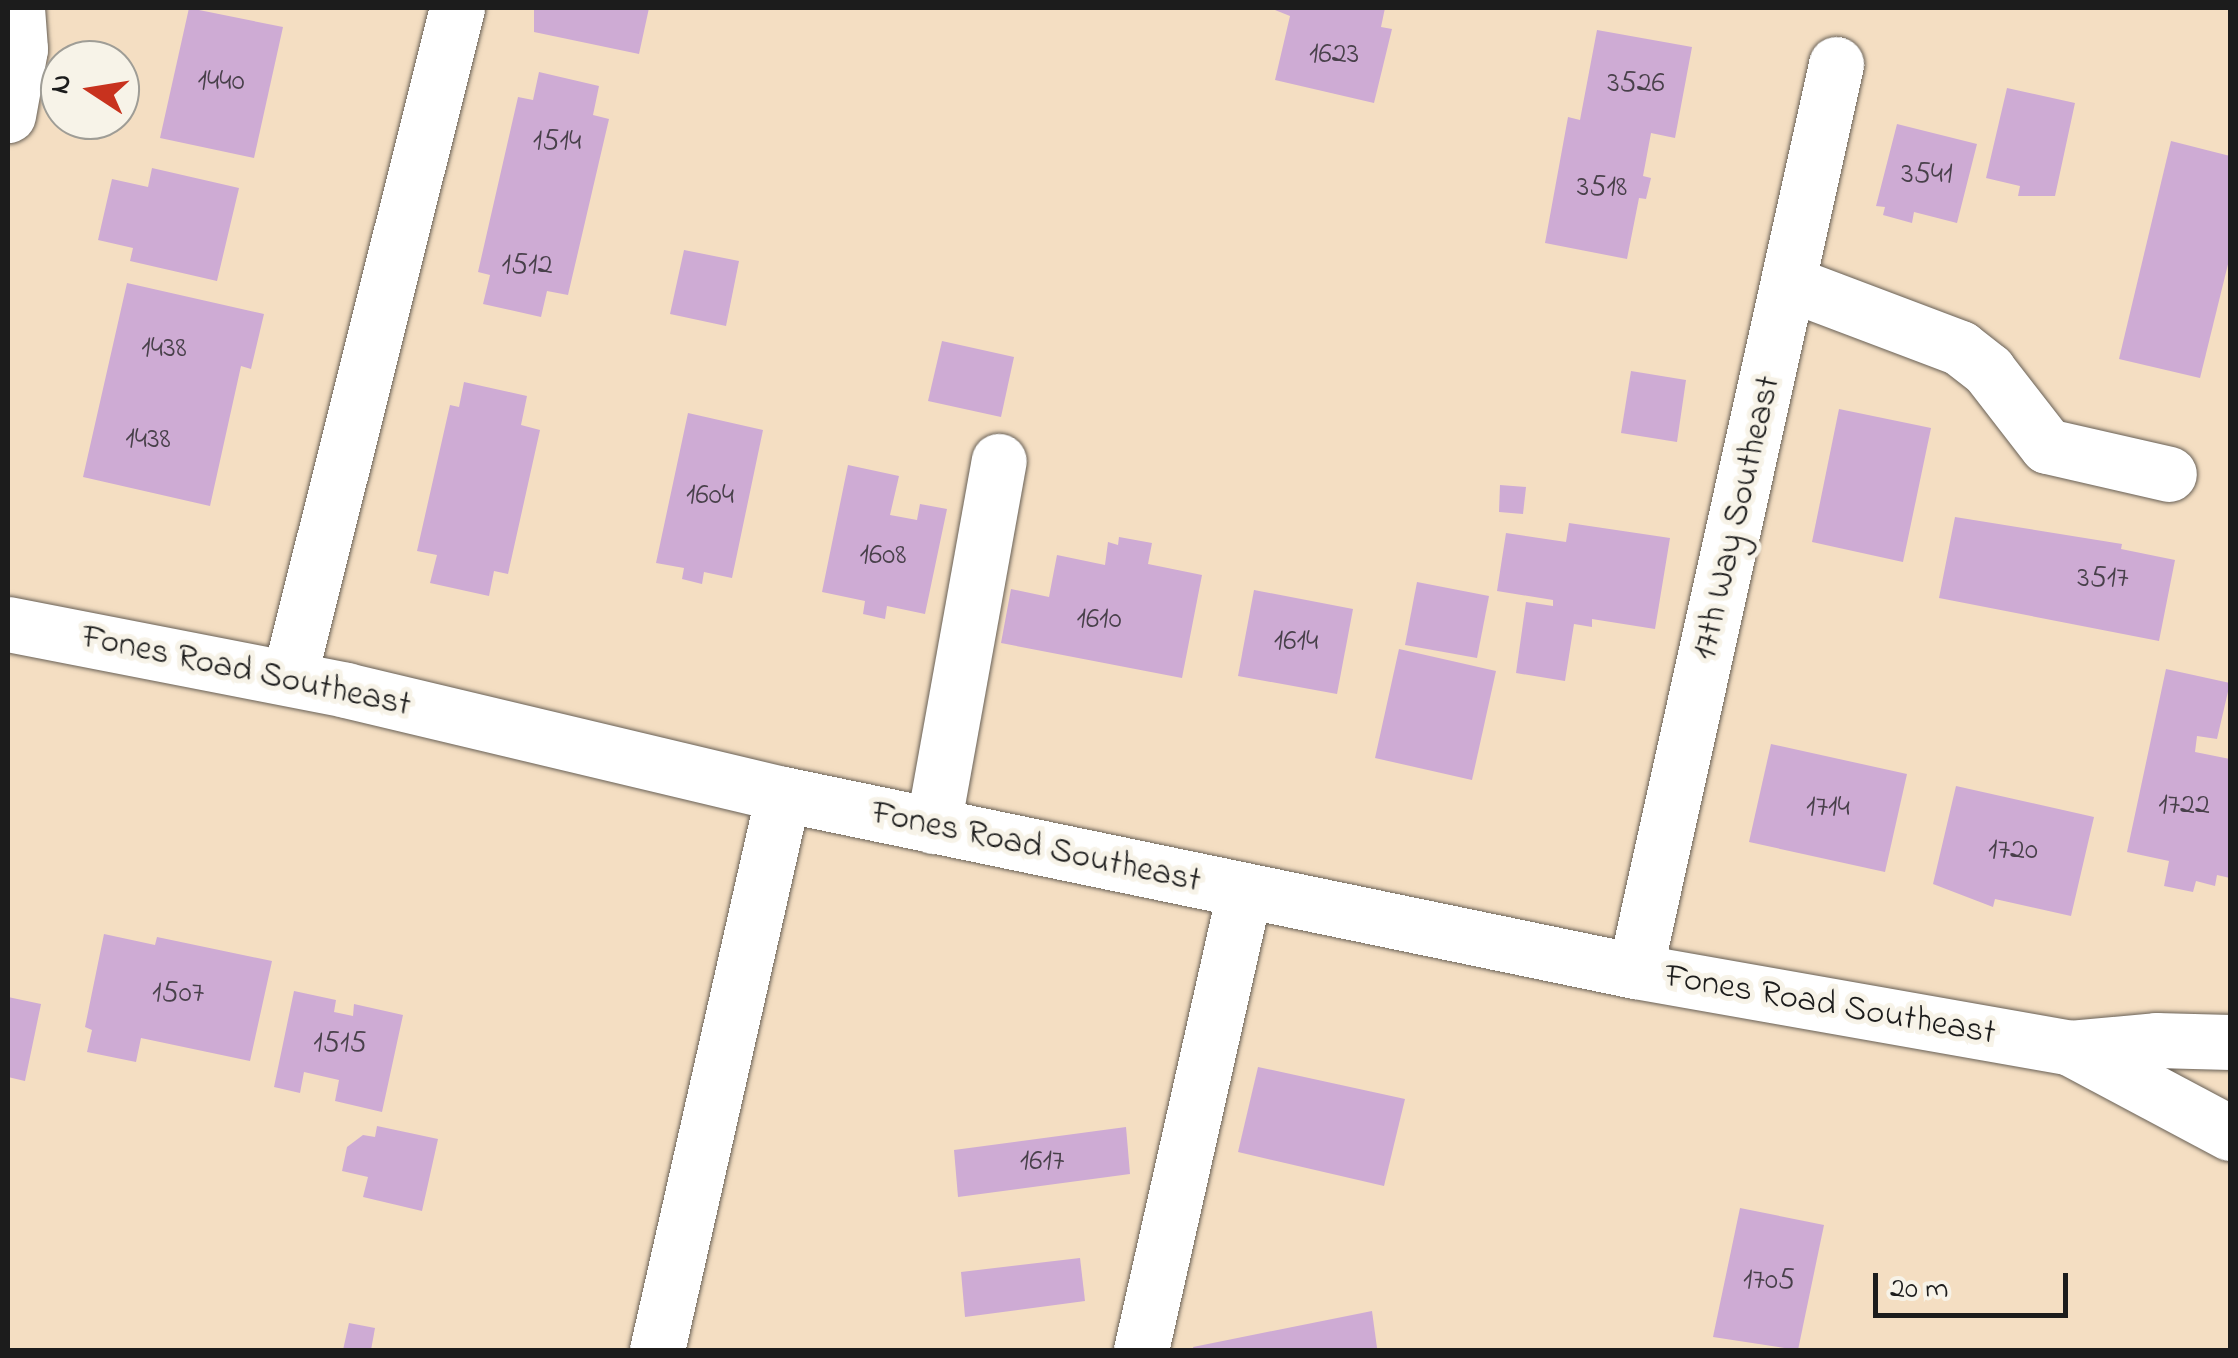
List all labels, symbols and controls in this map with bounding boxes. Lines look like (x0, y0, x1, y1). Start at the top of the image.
house number: 1623 (1309, 37, 1359, 73)
north arrow (40, 40, 140, 140)
house number: 1440 (197, 64, 245, 100)
house number: 3526 (1607, 66, 1665, 102)
text: N (40, 71, 84, 98)
house number: 1514 (533, 124, 581, 160)
house number: 3541 (1901, 157, 1953, 193)
house number: 3518 (1577, 170, 1627, 206)
house number: 1512 (501, 248, 553, 284)
house number: 1438 (141, 331, 187, 367)
street label: 17th Way Southeast (1685, 372, 1791, 664)
house number: 1438 (125, 422, 171, 458)
house number: 1604 (686, 478, 734, 514)
house number: 1608 (860, 538, 906, 574)
house number: 3517 (2077, 561, 2129, 597)
house number: 1610 (1076, 602, 1122, 638)
street label: Fones Road Southeast (78, 617, 414, 727)
house number: 1614 (1274, 624, 1318, 660)
house number: 1722 (2158, 788, 2210, 824)
house number: 1714 (1806, 790, 1850, 826)
street label: Fones Road Southeast (868, 793, 1204, 903)
house number: 1720 (1988, 833, 2038, 869)
street label: Fones Road Southeast (1661, 956, 1999, 1056)
house number: 1507 (152, 976, 204, 1012)
house number: 1515 (313, 1026, 367, 1062)
house number: 1617 (1020, 1144, 1064, 1180)
scale bar (1878, 1253, 2073, 1315)
house number: 1705 (1743, 1263, 1795, 1299)
text: 20 m (1890, 1268, 1949, 1312)

